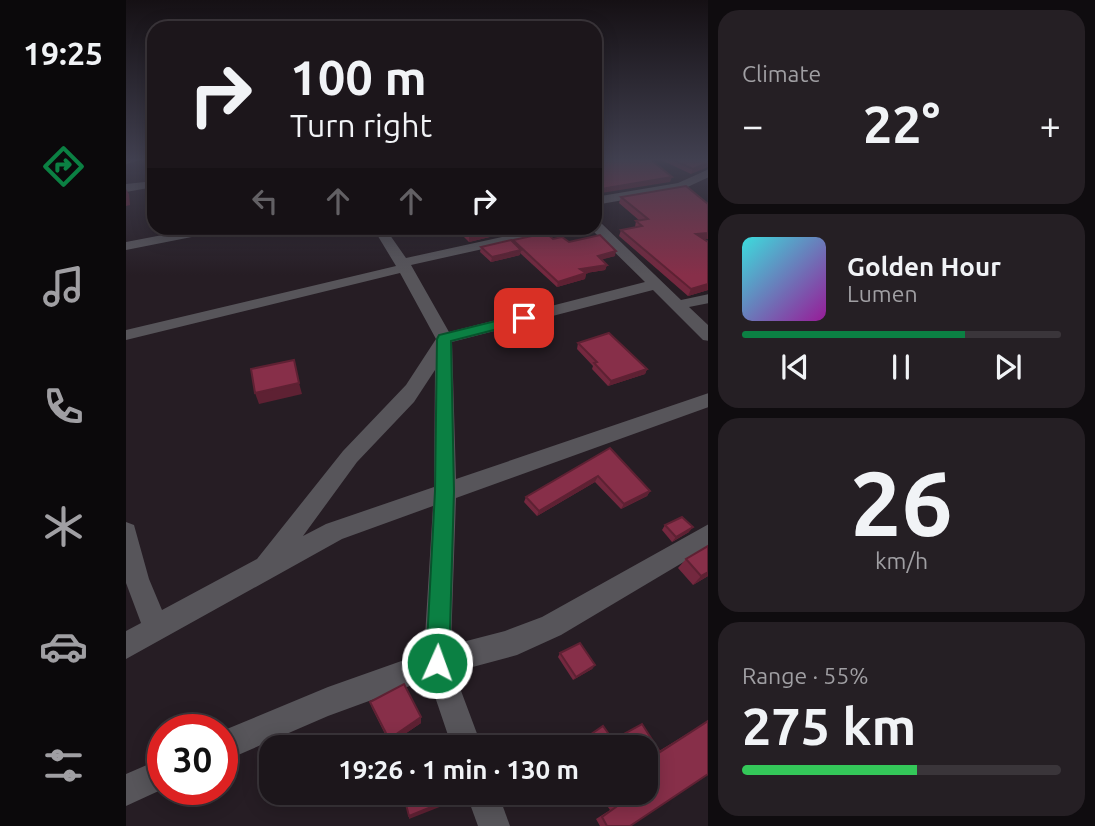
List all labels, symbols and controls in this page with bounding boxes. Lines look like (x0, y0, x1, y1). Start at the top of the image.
text: 19:25 (23, 35, 103, 71)
icon: right (175, 49, 266, 140)
text: 100 m (290, 49, 427, 104)
text: Climate (742, 61, 821, 86)
text: 22° (863, 95, 940, 153)
text: − (742, 104, 763, 146)
text: + (1040, 104, 1061, 146)
text: Turn right (290, 107, 432, 143)
icon: directions (39, 142, 88, 191)
icon: left (246, 182, 284, 220)
icon: ahead (319, 182, 357, 220)
icon: ahead (392, 182, 430, 220)
icon: right (465, 182, 503, 220)
text: Golden Hour (847, 252, 1001, 281)
icon: music (39, 262, 88, 311)
text: Lumen (847, 281, 918, 306)
pin (494, 288, 554, 348)
icon: arrive (505, 299, 543, 337)
icon: previous (776, 348, 814, 386)
icon: pause (882, 348, 920, 386)
icon: next (989, 348, 1027, 386)
icon: phone (39, 382, 88, 431)
text: 26 (850, 451, 953, 553)
icon: climate (39, 502, 88, 551)
text: km/h (875, 548, 928, 573)
icon: car (39, 622, 88, 671)
position arrow (400, 626, 474, 700)
text: Range · 55% (742, 663, 869, 688)
text: 275 km (742, 697, 916, 755)
speed limit sign: 30 (147, 714, 238, 805)
icon: filters (39, 741, 88, 790)
text: 19:26 · 1 min · 130 m (338, 755, 579, 784)

